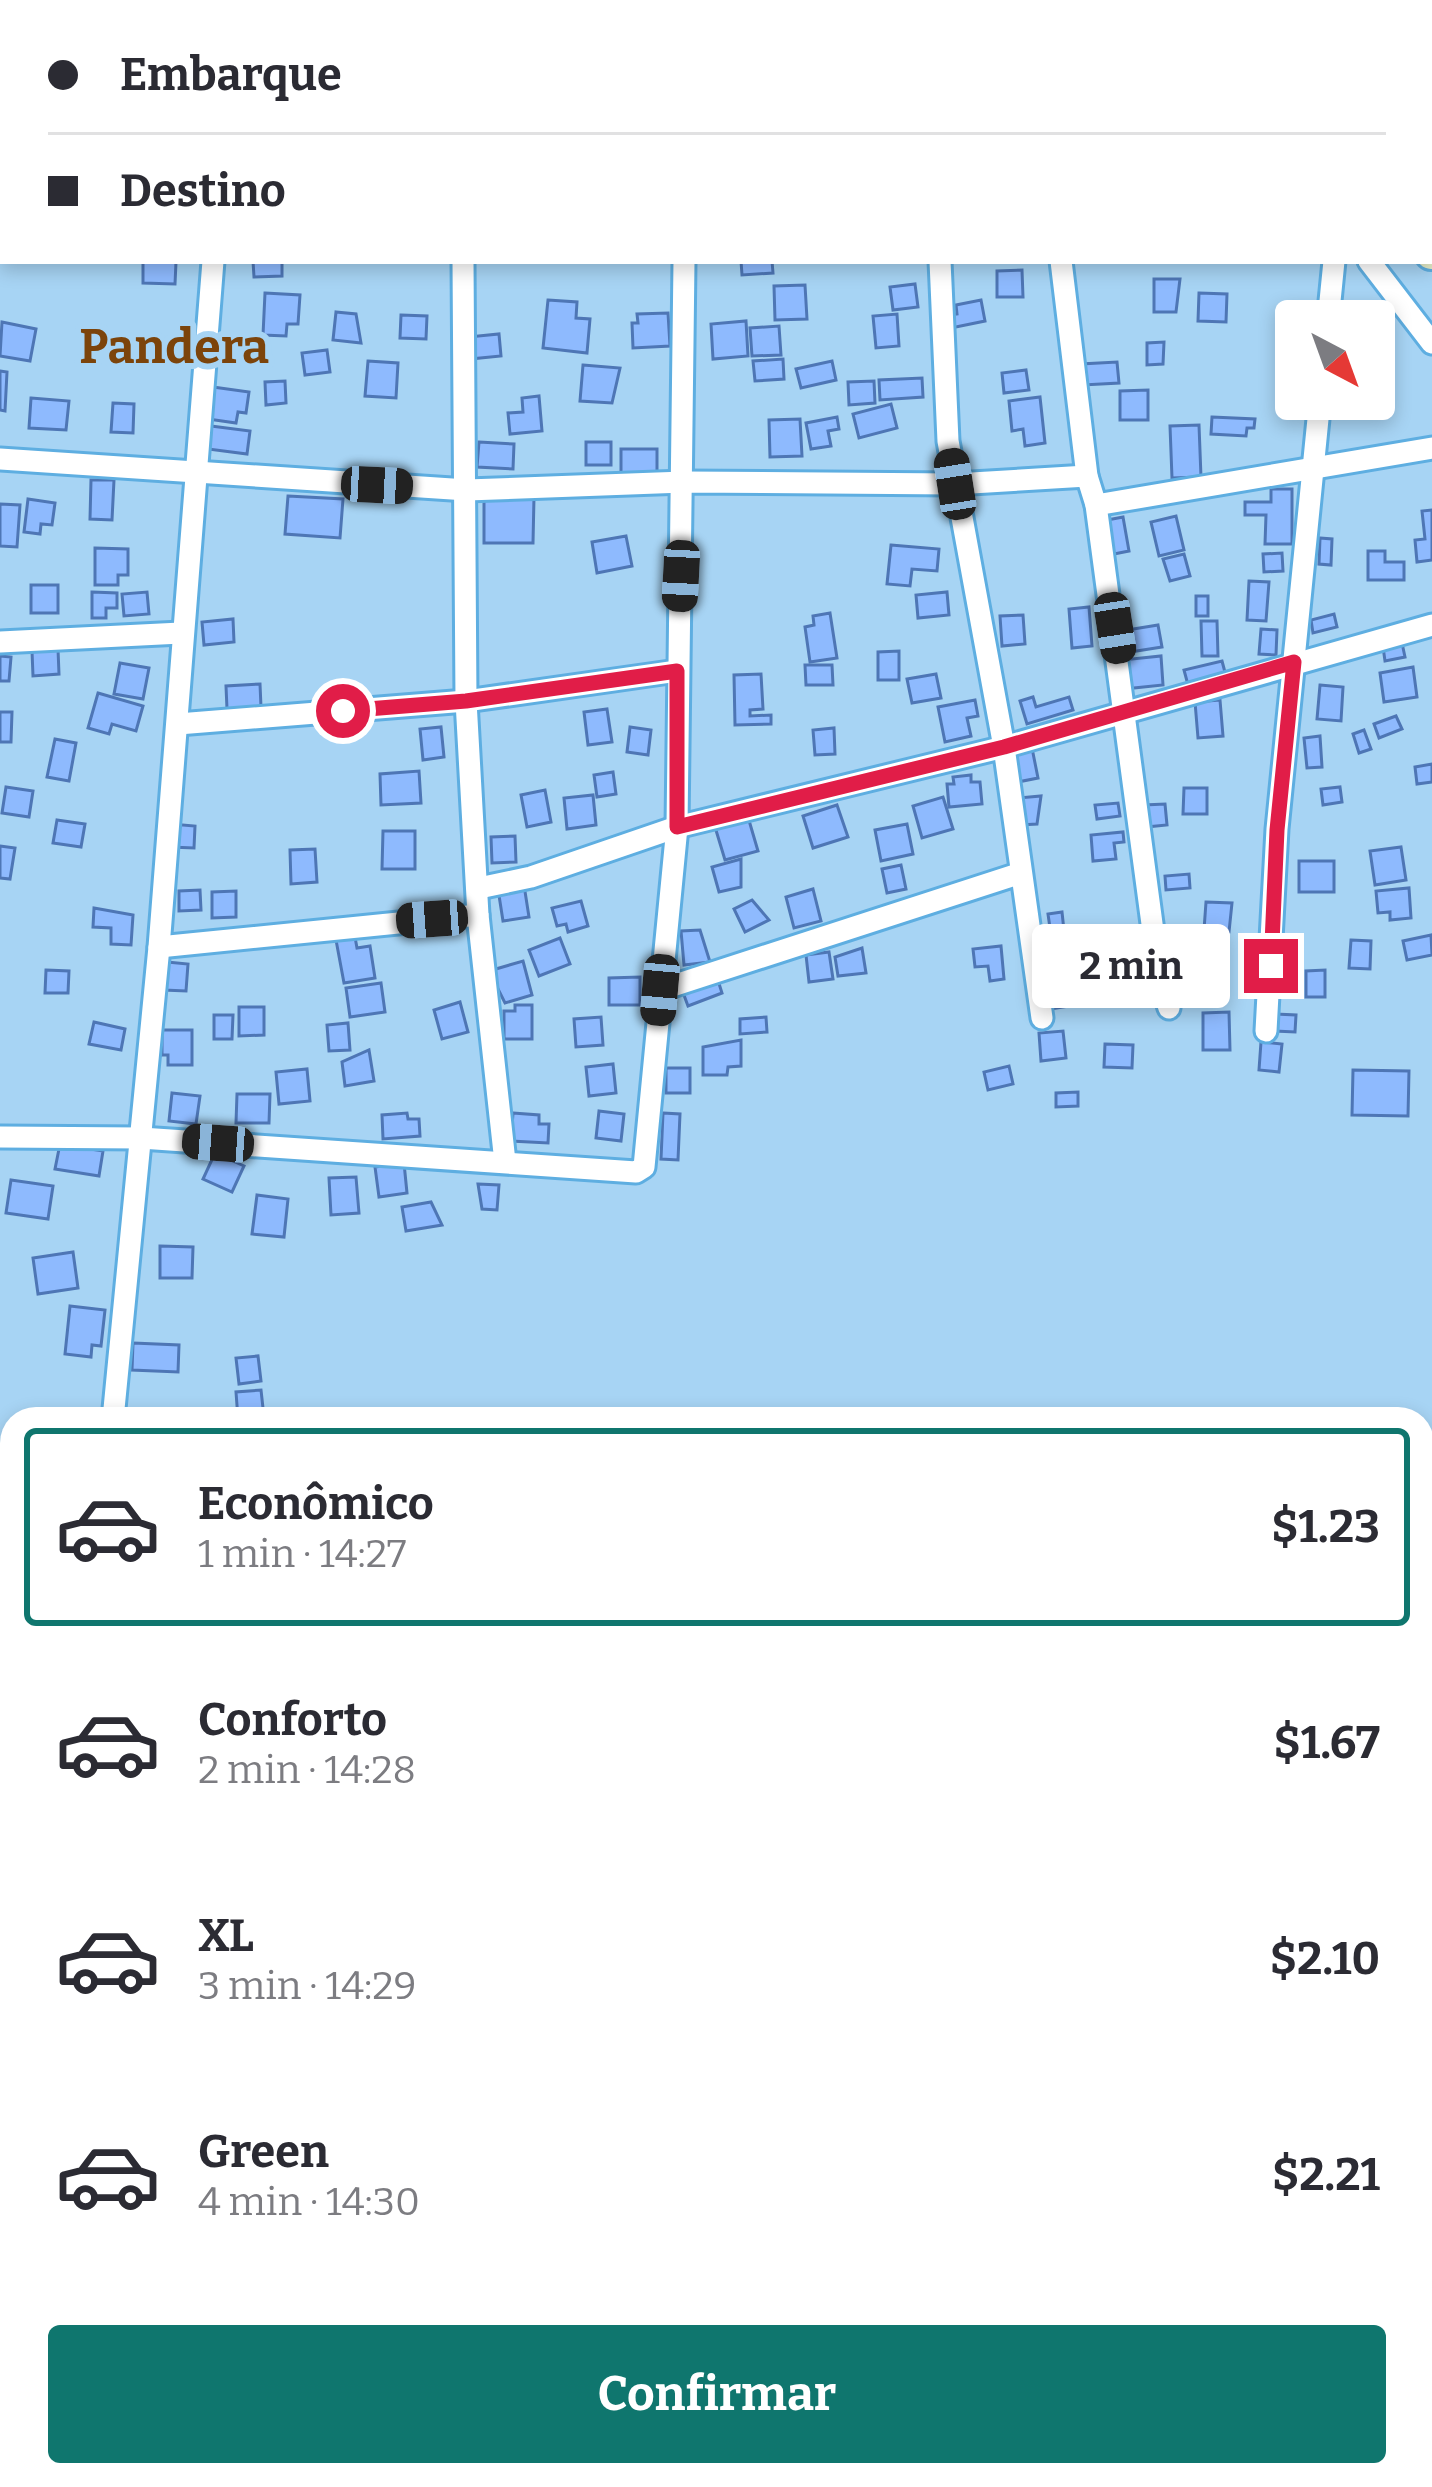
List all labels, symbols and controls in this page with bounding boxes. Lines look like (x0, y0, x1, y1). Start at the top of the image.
text: Embarque (120, 48, 342, 102)
text: Destino (120, 164, 286, 218)
north arrow (1275, 300, 1395, 420)
map controls (1275, 300, 1395, 420)
district label: Pandera (79, 318, 269, 376)
car (932, 446, 978, 522)
car (340, 465, 414, 505)
car (661, 539, 701, 613)
car (1092, 590, 1138, 666)
route start (316, 684, 370, 738)
car (395, 899, 469, 939)
callout: 2 min (1031, 924, 1229, 1008)
route end (1244, 939, 1298, 993)
text: 2 min (1079, 943, 1183, 989)
car (639, 953, 681, 1027)
car (181, 1123, 255, 1163)
icon: car (54, 1473, 162, 1581)
text: Econômico (198, 1477, 434, 1531)
text: $1.23 (1271, 1500, 1380, 1554)
text: 1 min · 14:27 (198, 1531, 406, 1577)
icon: car (54, 1689, 162, 1797)
text: Conforto (198, 1693, 387, 1747)
text: $1.67 (1274, 1716, 1380, 1770)
text: 2 min · 14:28 (198, 1747, 416, 1793)
icon: car (54, 1905, 162, 2013)
text: XL (198, 1909, 254, 1963)
text: $2.10 (1270, 1932, 1380, 1986)
text: 3 min · 14:29 (198, 1963, 416, 2009)
icon: car (54, 2121, 162, 2229)
text: Green (198, 2125, 329, 2179)
text: $2.21 (1272, 2148, 1380, 2202)
text: 4 min · 14:30 (198, 2179, 420, 2225)
button: Confirmar (48, 2325, 1386, 2463)

